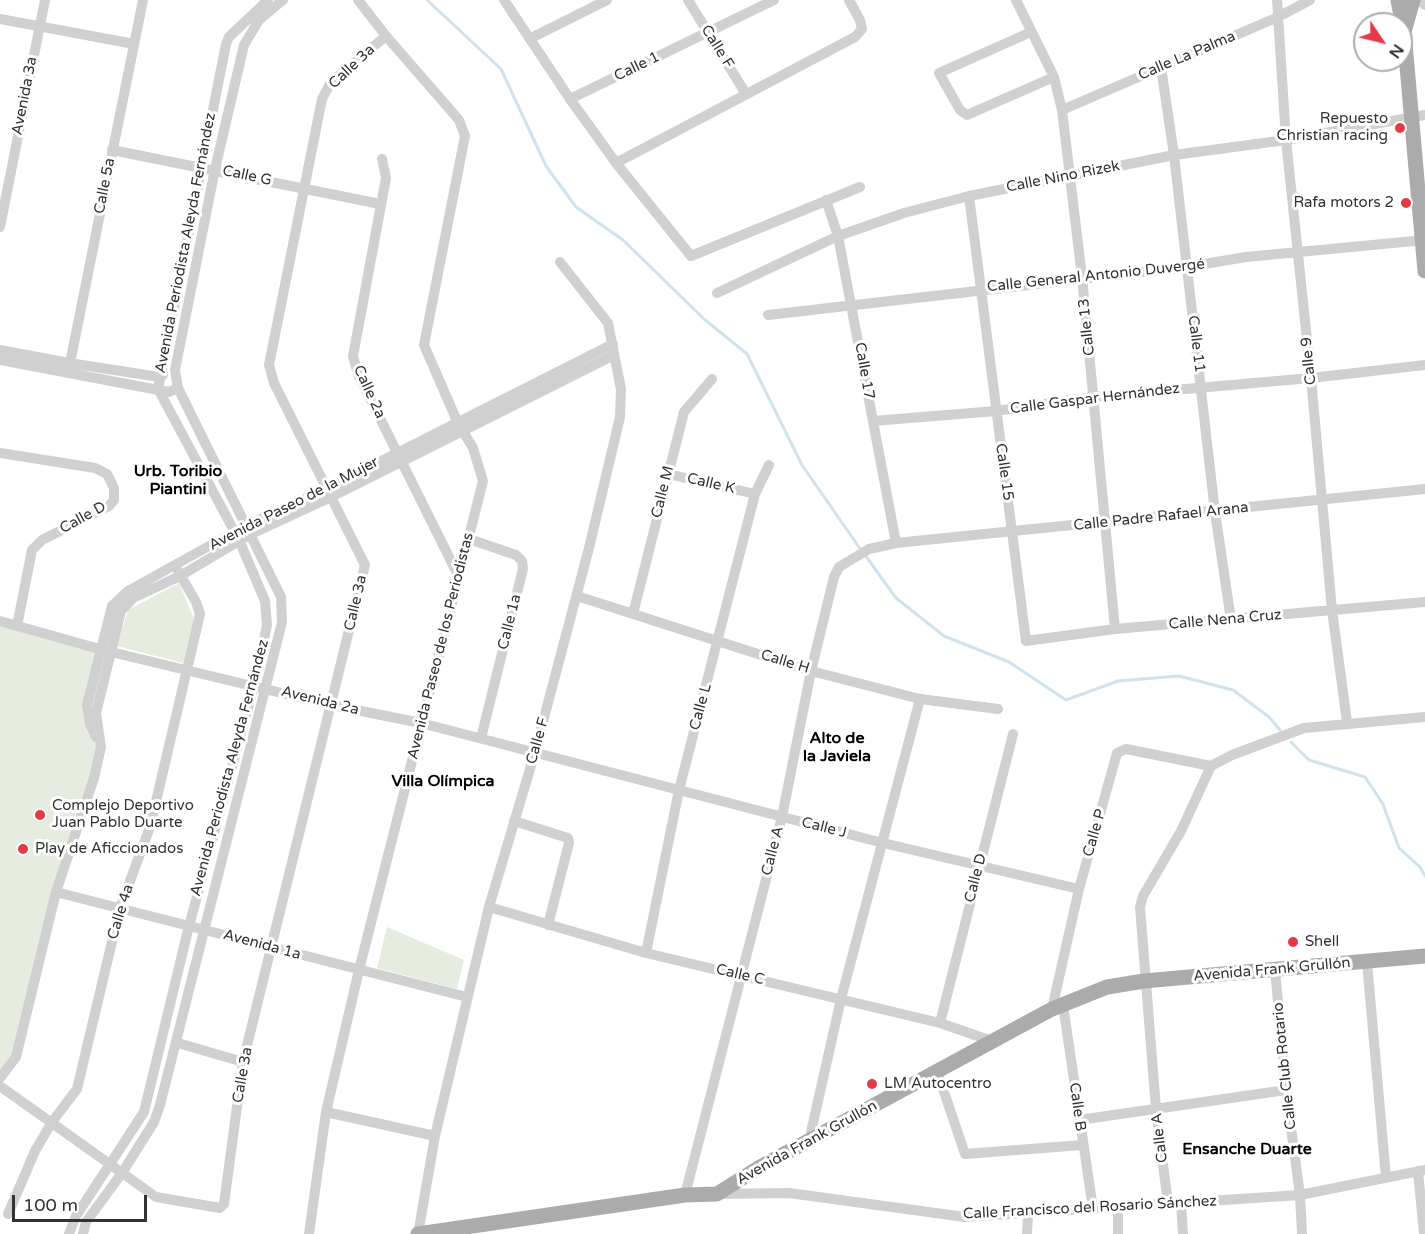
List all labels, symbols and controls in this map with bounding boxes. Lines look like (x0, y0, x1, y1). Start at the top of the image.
north arrow (1353, 12, 1413, 72)
street label: Calle F (697, 22, 737, 72)
street label: Calle La Palma (1136, 27, 1238, 85)
text: N (1384, 40, 1408, 62)
street label: Calle 3a (325, 41, 379, 93)
street label: Calle 1 (611, 48, 663, 86)
street label: Avenida 3a (9, 55, 41, 137)
place label: Repuesto Christian racing (1276, 110, 1388, 145)
street label: Avenida Periodista Aleyda Fernández (152, 111, 220, 375)
marker: Repuesto Christian racing (1393, 121, 1407, 135)
street label: Calle 5a (91, 157, 119, 215)
street label: Calle Nino Rizek (1005, 157, 1121, 197)
street label: Calle G (221, 162, 273, 190)
place label: Rafa motors 2 (1293, 194, 1394, 212)
marker: Rafa motors 2 (1399, 196, 1413, 210)
street label: Calle General Antonio Duvergé (986, 256, 1206, 296)
street label: Calle 13 (1075, 297, 1099, 357)
street label: Calle 11 (1184, 314, 1208, 374)
street label: Calle 9 (1298, 336, 1320, 386)
street label: Calle 17 (850, 341, 878, 401)
street label: Calle 2a (349, 363, 389, 421)
street label: Calle Gaspar Hernández (1009, 380, 1181, 418)
street label: Calle 15 (991, 442, 1017, 502)
street label: Avenida Paseo de la Mujer (206, 453, 382, 555)
district label: Urb. Toribio Piantini (134, 462, 222, 500)
street label: Calle M (648, 464, 678, 520)
street label: Calle K (685, 470, 737, 498)
street label: Calle D (57, 498, 109, 538)
street label: Calle Padre Rafael Arana (1073, 499, 1249, 535)
street label: Avenida Paseo de los Periodistas (404, 531, 478, 761)
street label: Calle 3a (341, 573, 371, 633)
street label: Calle 1a (494, 592, 526, 652)
street label: Calle Nena Cruz (1168, 606, 1282, 634)
street label: Avenida Periodista Aleyda Fernández (187, 638, 273, 898)
street label: Calle H (758, 646, 812, 678)
street label: Calle L (686, 682, 716, 732)
street label: Avenida 2a (279, 683, 361, 719)
street label: Calle F (523, 716, 553, 766)
district label: Alto de la Javiela (803, 729, 871, 767)
district label: Villa Olímpica (391, 772, 495, 792)
place label: Complejo Deportivo Juan Pablo Duarte (52, 797, 194, 832)
street label: Calle P (1080, 807, 1110, 859)
marker: Complejo Deportivo Juan Pablo Duarte (33, 808, 47, 822)
street label: Calle J (800, 814, 848, 842)
street label: Calle A (758, 825, 788, 877)
place label: Play de Aficcionados (35, 840, 183, 858)
marker: Play de Aficcionados (16, 842, 30, 856)
street label: Calle D (961, 852, 991, 904)
street label: Calle 4a (104, 882, 138, 942)
street label: Avenida 1a (221, 926, 303, 964)
place label: Shell (1305, 933, 1339, 951)
marker: Shell (1286, 935, 1300, 949)
street label: Avenida Frank Grullón (1193, 954, 1351, 986)
street label: Calle C (714, 961, 766, 989)
street label: Calle Club Rotario (1269, 1001, 1301, 1131)
street label: Calle 3a (229, 1046, 257, 1104)
place label: LM Autocentro (884, 1075, 992, 1093)
marker: LM Autocentro (865, 1077, 879, 1091)
street label: Calle B (1065, 1081, 1089, 1133)
street label: Avenida Frank Grullón (734, 1097, 880, 1189)
street label: Calle A (1148, 1112, 1172, 1164)
district label: Ensanche Duarte (1182, 1140, 1312, 1160)
scale bar (15, 1183, 150, 1221)
street label: Calle Francisco del Rosario Sánchez (963, 1192, 1217, 1224)
text: 100 m (23, 1194, 78, 1216)

